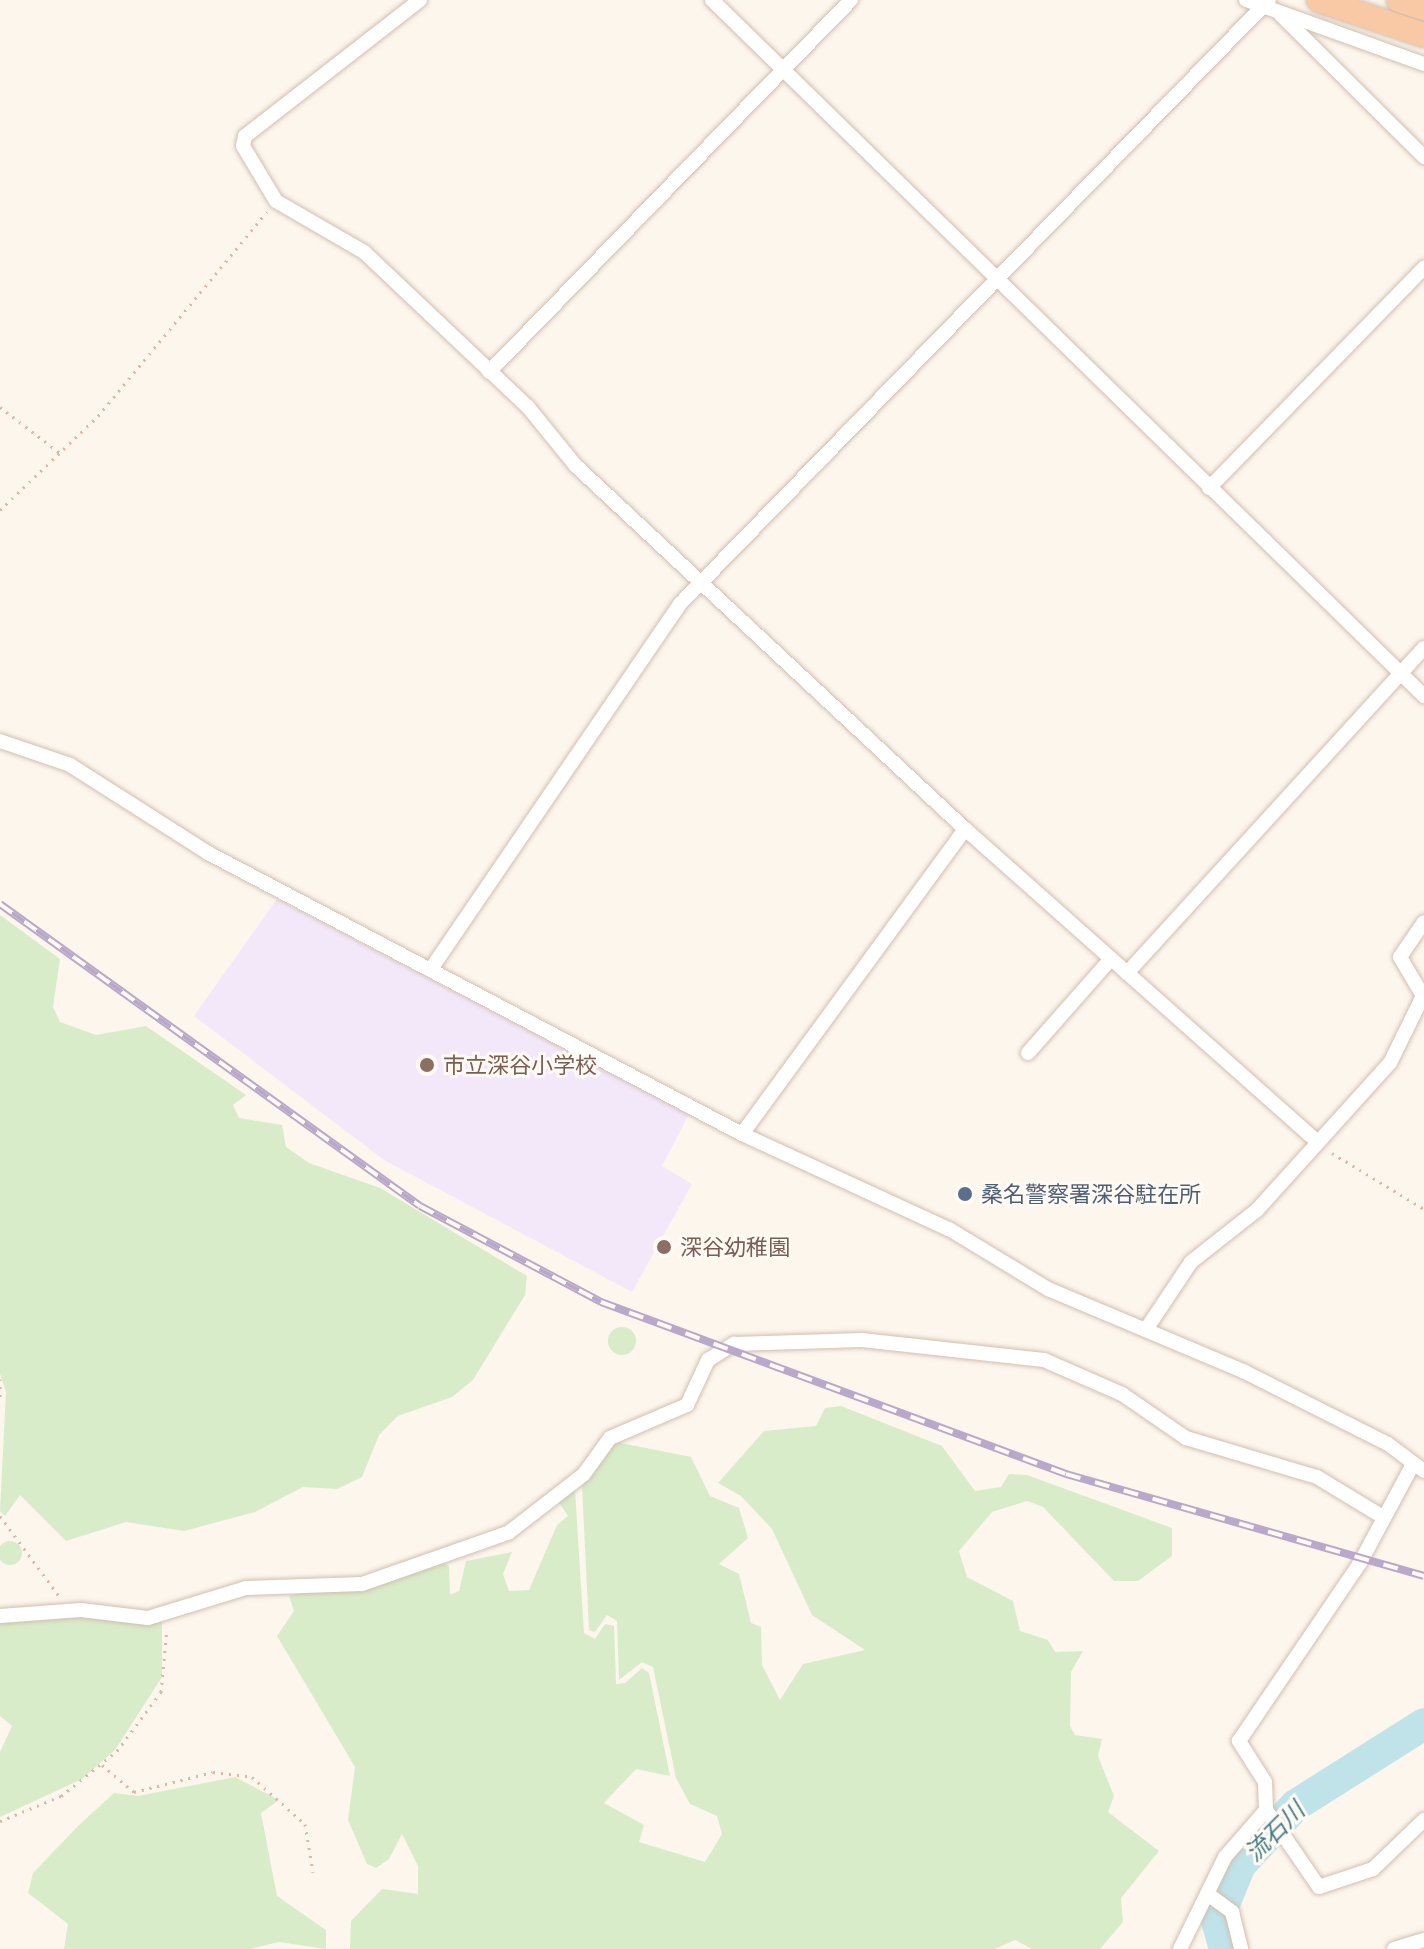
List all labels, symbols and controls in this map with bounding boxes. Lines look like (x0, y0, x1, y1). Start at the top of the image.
place label: 市立深谷小学校 (443, 1052, 597, 1078)
marker: 市立深谷小学校 (418, 1056, 436, 1074)
place label: 桑名警察署深谷駐在所 (981, 1181, 1201, 1207)
marker: 桑名警察署深谷駐在所 (956, 1185, 974, 1203)
place label: 深谷幼稚園 (680, 1234, 790, 1260)
marker: 深谷幼稚園 (655, 1238, 673, 1256)
water label: 流石川 (1238, 1795, 1310, 1867)

